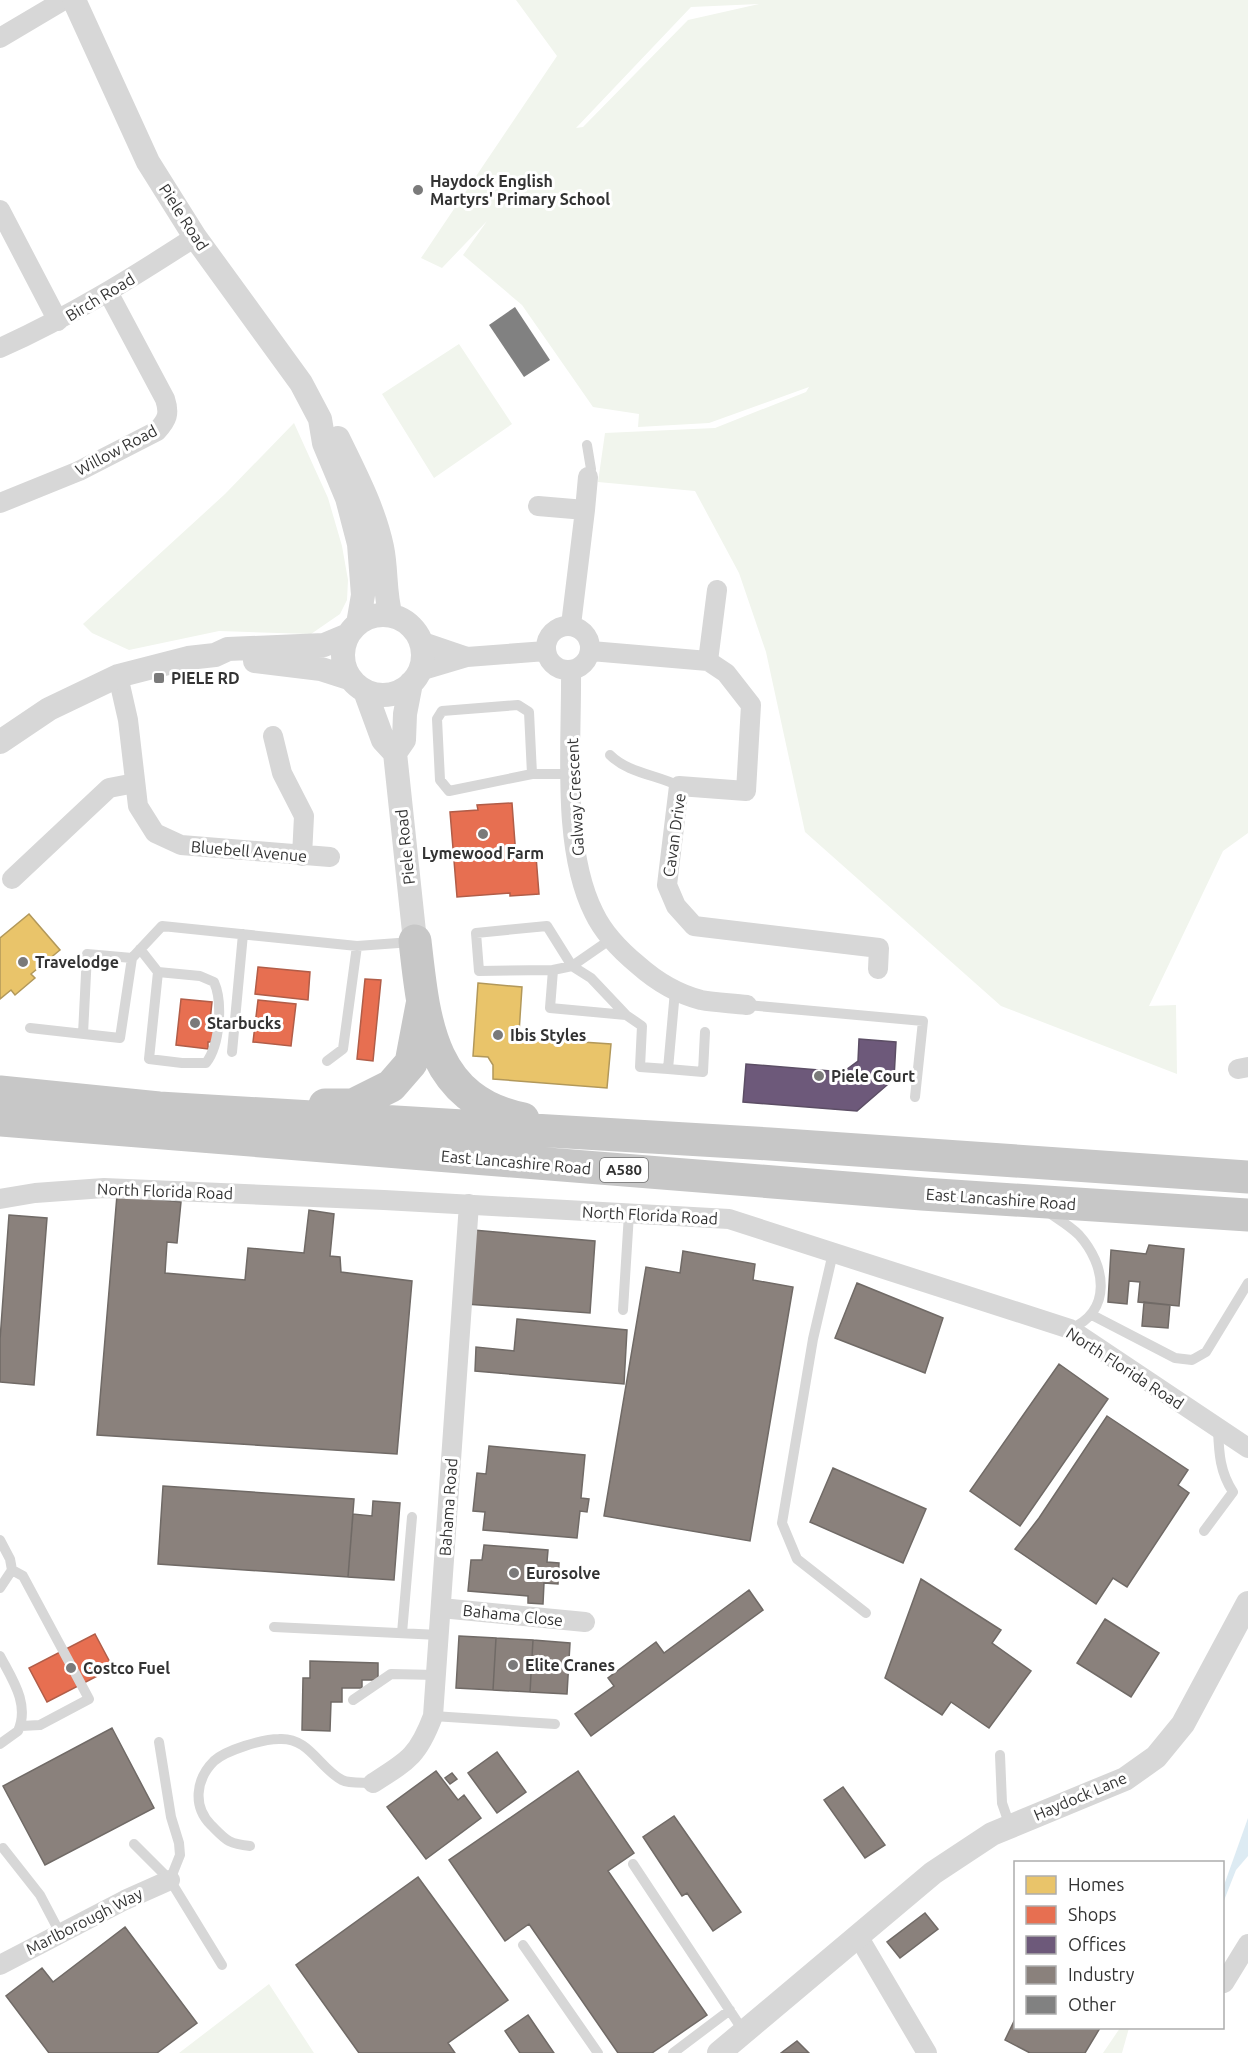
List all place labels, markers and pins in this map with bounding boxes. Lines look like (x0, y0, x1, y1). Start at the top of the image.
place label: Haydock English Martyrs' Primary School (430, 172, 610, 208)
marker: Haydock English Martyrs' Primary School (411, 183, 425, 197)
place label: PIELE RD (171, 669, 240, 687)
marker: PIELE RD (152, 671, 166, 685)
marker: Lymewood Farm (476, 827, 490, 841)
place label: Lymewood Farm (422, 844, 544, 862)
place label: Travelodge (35, 953, 119, 971)
marker: Travelodge (16, 955, 30, 969)
place label: Starbucks (207, 1014, 281, 1032)
marker: Starbucks (188, 1016, 202, 1030)
place label: Ibis Styles (510, 1026, 586, 1044)
marker: Ibis Styles (491, 1028, 505, 1042)
place label: Piele Court (831, 1067, 915, 1085)
marker: Piele Court (812, 1069, 826, 1083)
place label: Eurosolve (526, 1564, 600, 1582)
marker: Eurosolve (507, 1566, 521, 1580)
place label: Elite Cranes (525, 1656, 615, 1674)
marker: Elite Cranes (506, 1658, 520, 1672)
place label: Costco Fuel (83, 1659, 170, 1677)
marker: Costco Fuel (64, 1661, 78, 1675)

